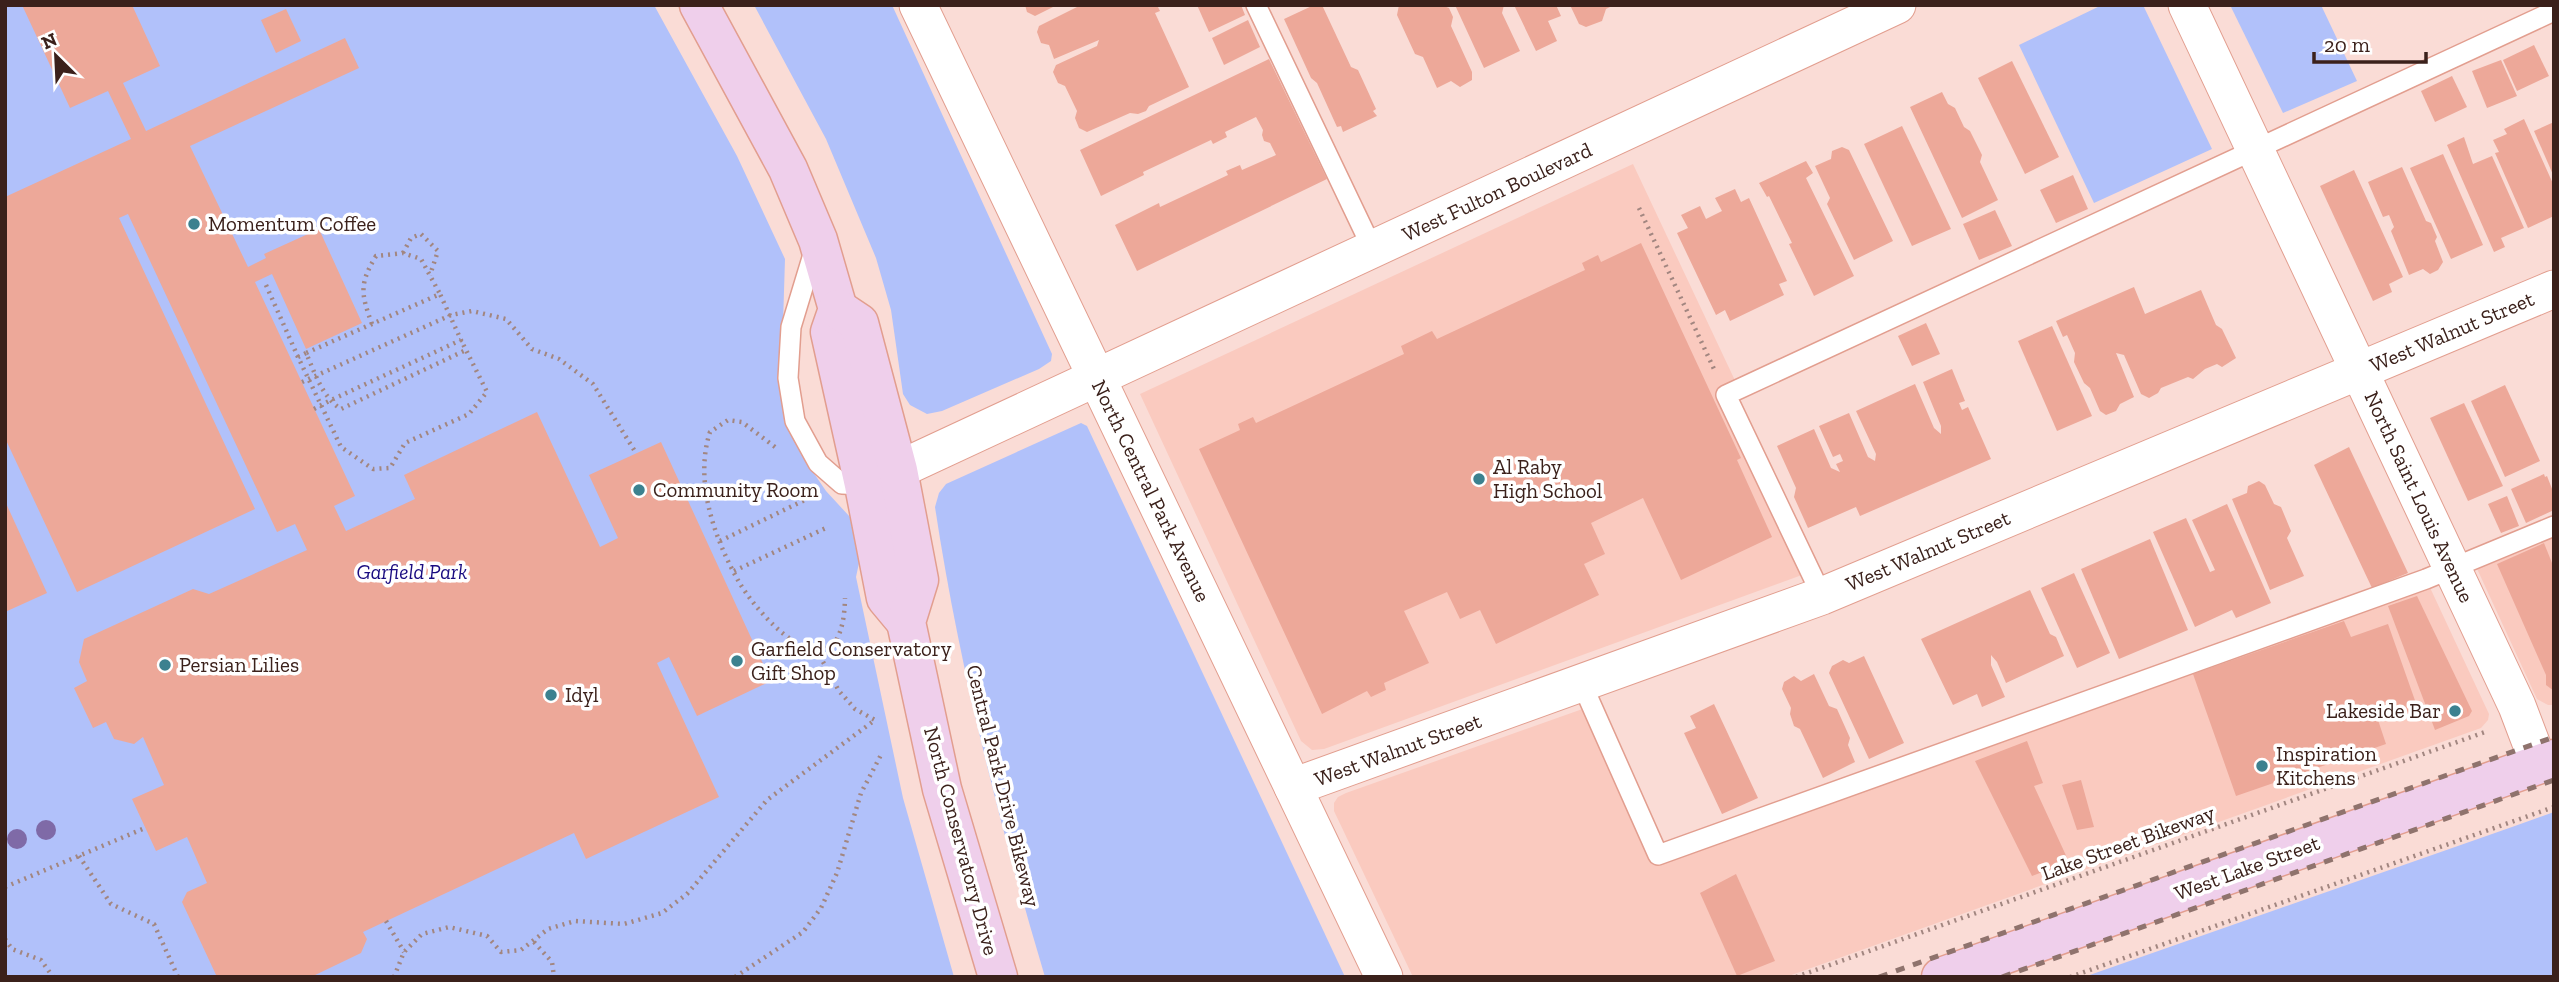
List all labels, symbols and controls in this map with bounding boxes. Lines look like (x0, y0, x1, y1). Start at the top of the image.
north arrow (21, 21, 91, 91)
scale bar (2314, 21, 2426, 65)
text: N (38, 27, 61, 54)
text: 20 m (2324, 32, 2370, 57)
street label: West Fulton Boulevard (1398, 136, 1596, 246)
place label: Momentum Coffee (208, 211, 376, 236)
marker: Momentum Coffee (186, 216, 202, 232)
street label: West Walnut Street (2366, 286, 2538, 377)
street label: North Central Park Avenue (1087, 376, 1216, 606)
street label: North Saint Louis Avenue (2359, 387, 2479, 607)
place label: Al Raby High School (1493, 454, 1603, 503)
marker: Al Raby High School (1471, 471, 1487, 487)
place label: Community Room (653, 477, 818, 502)
marker: Community Room (631, 482, 647, 498)
street label: West Walnut Street (1842, 505, 2014, 596)
park label: Garfield Park (357, 559, 467, 584)
place label: Garfield Conservatory Gift Shop (751, 636, 952, 685)
place label: Persian Lilies (179, 652, 299, 677)
marker: Garfield Conservatory Gift Shop (729, 653, 745, 669)
marker: Persian Lilies (157, 657, 173, 673)
street label: Central Park Drive Bikeway (961, 662, 1046, 910)
place label: Idyl (565, 682, 599, 707)
marker: Idyl (543, 687, 559, 703)
place label: Lakeside Bar (2326, 698, 2441, 723)
marker: Lakeside Bar (2447, 703, 2463, 719)
street label: West Walnut Street (1311, 708, 1485, 791)
street label: North Conservatory Drive (919, 724, 1004, 958)
place label: Inspiration Kitchens (2276, 741, 2377, 790)
marker: Inspiration Kitchens (2254, 758, 2270, 774)
street label: Lake Street Bikeway (2038, 800, 2218, 885)
street label: West Lake Street (2171, 830, 2323, 905)

